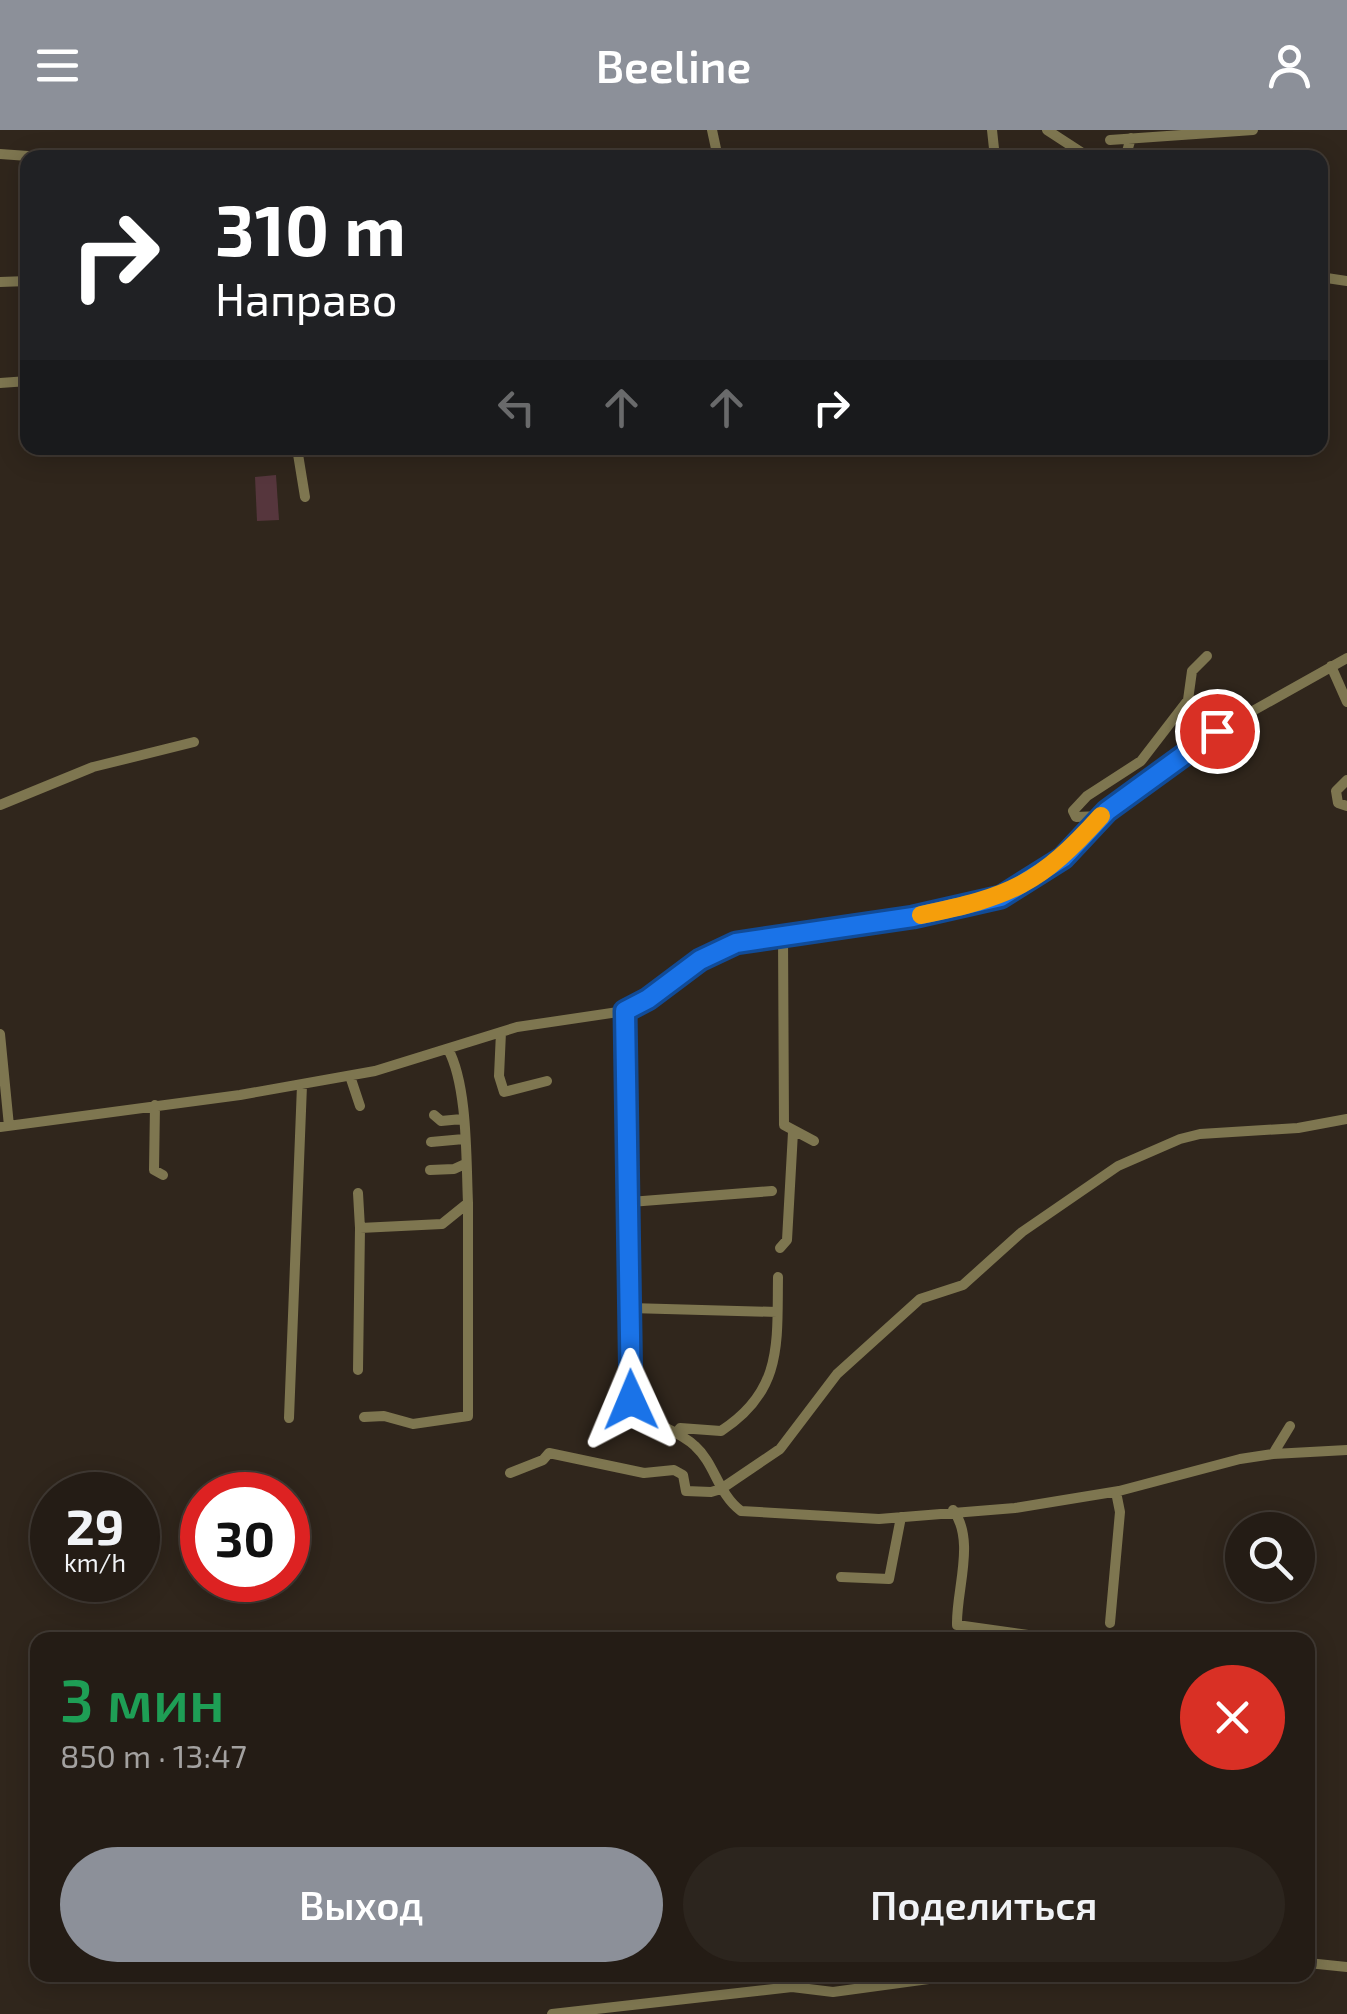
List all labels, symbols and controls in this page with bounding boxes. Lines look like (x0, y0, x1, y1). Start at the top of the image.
icon: menu (30, 38, 85, 93)
text: Beeline (596, 38, 751, 92)
icon: person (1262, 38, 1317, 93)
text: 310 m (215, 186, 406, 270)
icon: right (50, 190, 180, 320)
text: Направо (215, 271, 397, 325)
icon: left (489, 380, 544, 435)
icon: ahead (594, 380, 649, 435)
icon: ahead (699, 380, 754, 435)
icon: right (804, 380, 859, 435)
pin (1175, 689, 1260, 774)
icon: arrive (1190, 704, 1245, 759)
position arrow (579, 1348, 683, 1452)
speed limit sign: 30 (180, 1472, 310, 1602)
text: 29 (66, 1495, 124, 1555)
map controls (1225, 1512, 1315, 1602)
button: search (1225, 1512, 1315, 1602)
text: km/h (64, 1547, 126, 1577)
text: 3 мин (60, 1662, 225, 1734)
button: close (1180, 1665, 1285, 1770)
text: 850 m · 13:47 (60, 1736, 247, 1774)
button: Выход (60, 1847, 663, 1962)
button: Поделиться (683, 1847, 1285, 1962)

